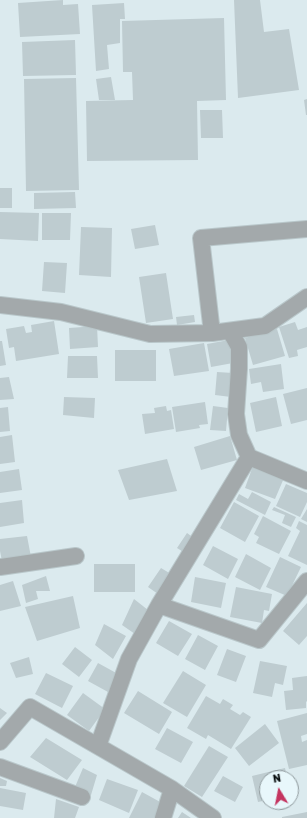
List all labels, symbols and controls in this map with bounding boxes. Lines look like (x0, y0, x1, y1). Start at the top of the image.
north arrow (259, 770, 299, 810)
text: N (272, 772, 282, 786)

